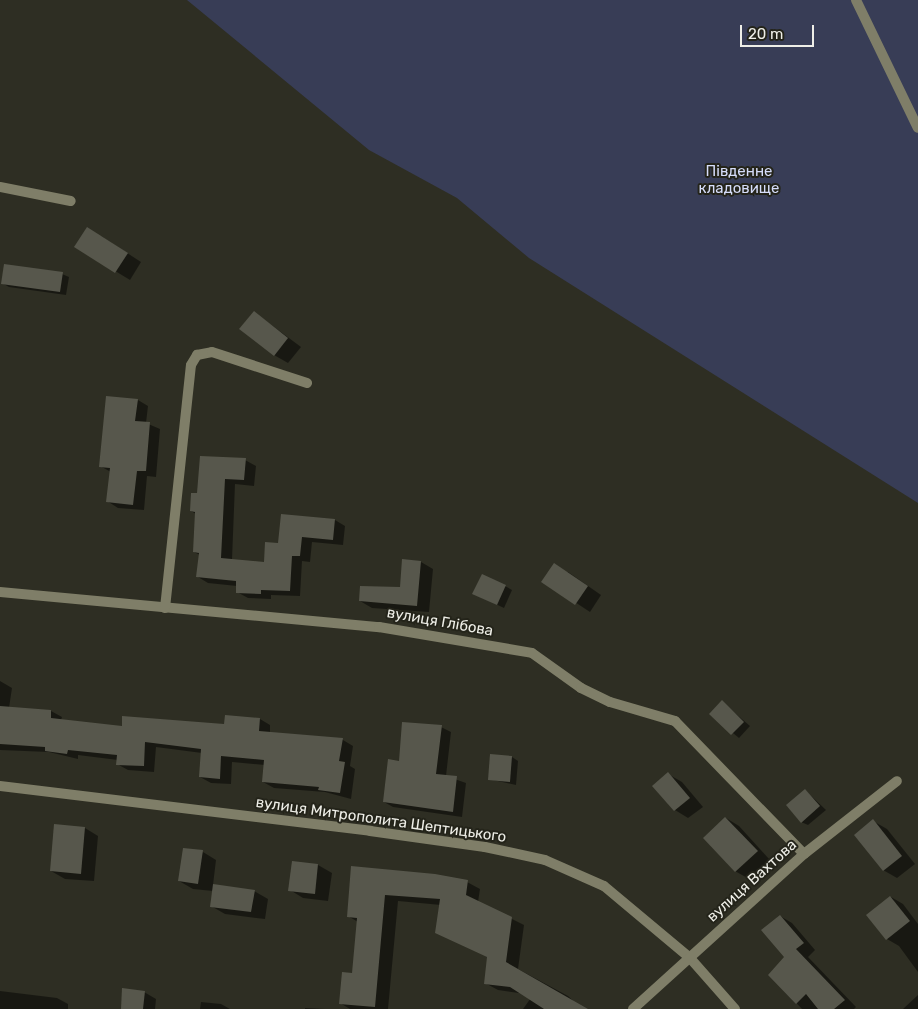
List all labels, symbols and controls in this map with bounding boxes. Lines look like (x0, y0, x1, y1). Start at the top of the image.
scale bar (743, 15, 817, 47)
text: 20 m (748, 25, 783, 43)
park label: Південне кладовище (699, 162, 779, 197)
street label: вулиця Глібова (385, 604, 495, 640)
street label: вулиця Митрополита Шептицького (255, 794, 507, 846)
street label: вулиця Вахтова (703, 836, 801, 926)

